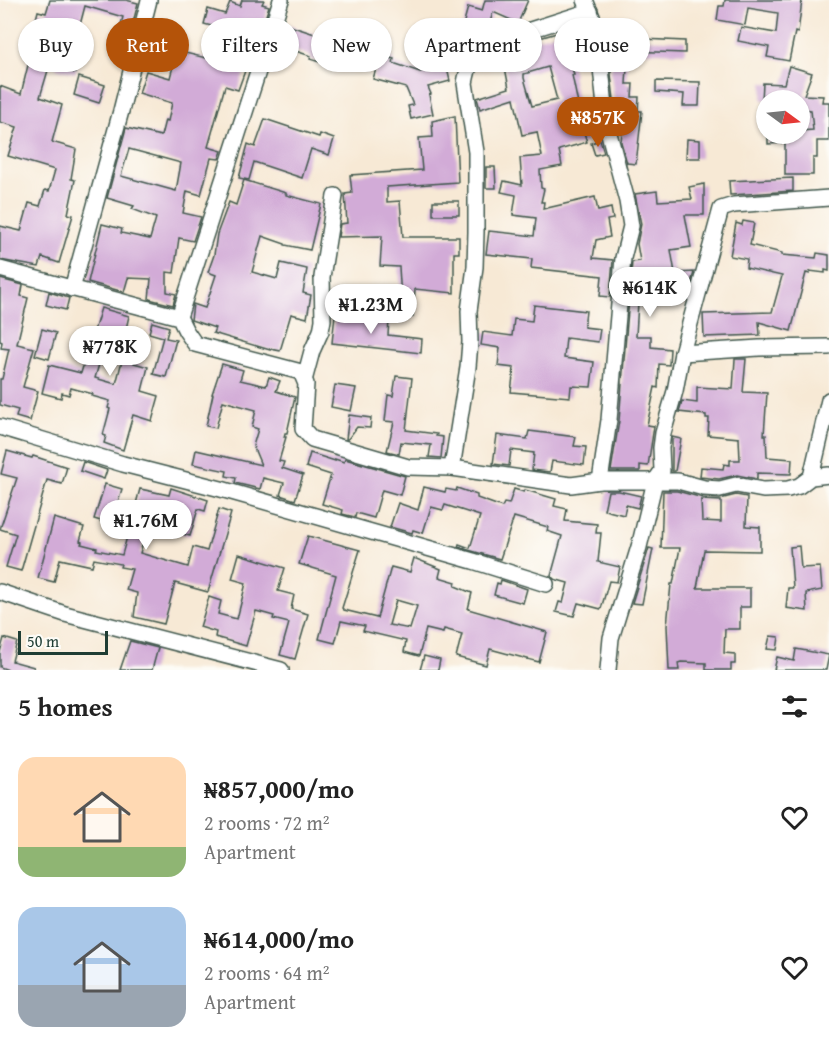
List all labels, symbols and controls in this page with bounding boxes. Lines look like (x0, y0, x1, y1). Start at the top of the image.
chip: Buy (18, 18, 94, 72)
chip: Rent (106, 18, 189, 72)
chip: Filters (201, 18, 299, 72)
chip: New (311, 18, 392, 72)
chip: Apartment (404, 18, 542, 72)
chip: House (554, 18, 650, 72)
north arrow (756, 90, 810, 144)
map controls (756, 90, 810, 144)
pin: ₦857K (556, 97, 640, 148)
text: ₦857K (571, 102, 625, 131)
pin: ₦614K (608, 267, 692, 318)
text: ₦614K (623, 272, 677, 301)
pin: ₦1.23M (322, 284, 420, 335)
text: ₦1.23M (339, 289, 403, 318)
pin: ₦778K (68, 326, 152, 377)
text: ₦778K (83, 331, 137, 360)
pin: ₦1.76M (97, 500, 195, 551)
text: ₦1.76M (114, 505, 178, 534)
scale bar (18, 628, 108, 656)
text: 50 m (27, 629, 59, 653)
text: 5 homes (18, 687, 113, 726)
icon: filters (778, 690, 811, 723)
text: ₦857,000/mo (204, 769, 354, 808)
icon: home (66, 781, 138, 853)
icon: heart (778, 801, 811, 834)
text: 2 rooms · 72 m² (204, 808, 330, 837)
text: Apartment (204, 837, 296, 866)
text: ₦614,000/mo (204, 919, 354, 958)
icon: home (66, 931, 138, 1003)
icon: heart (778, 951, 811, 984)
text: 2 rooms · 64 m² (204, 958, 330, 987)
text: Apartment (204, 987, 296, 1016)

